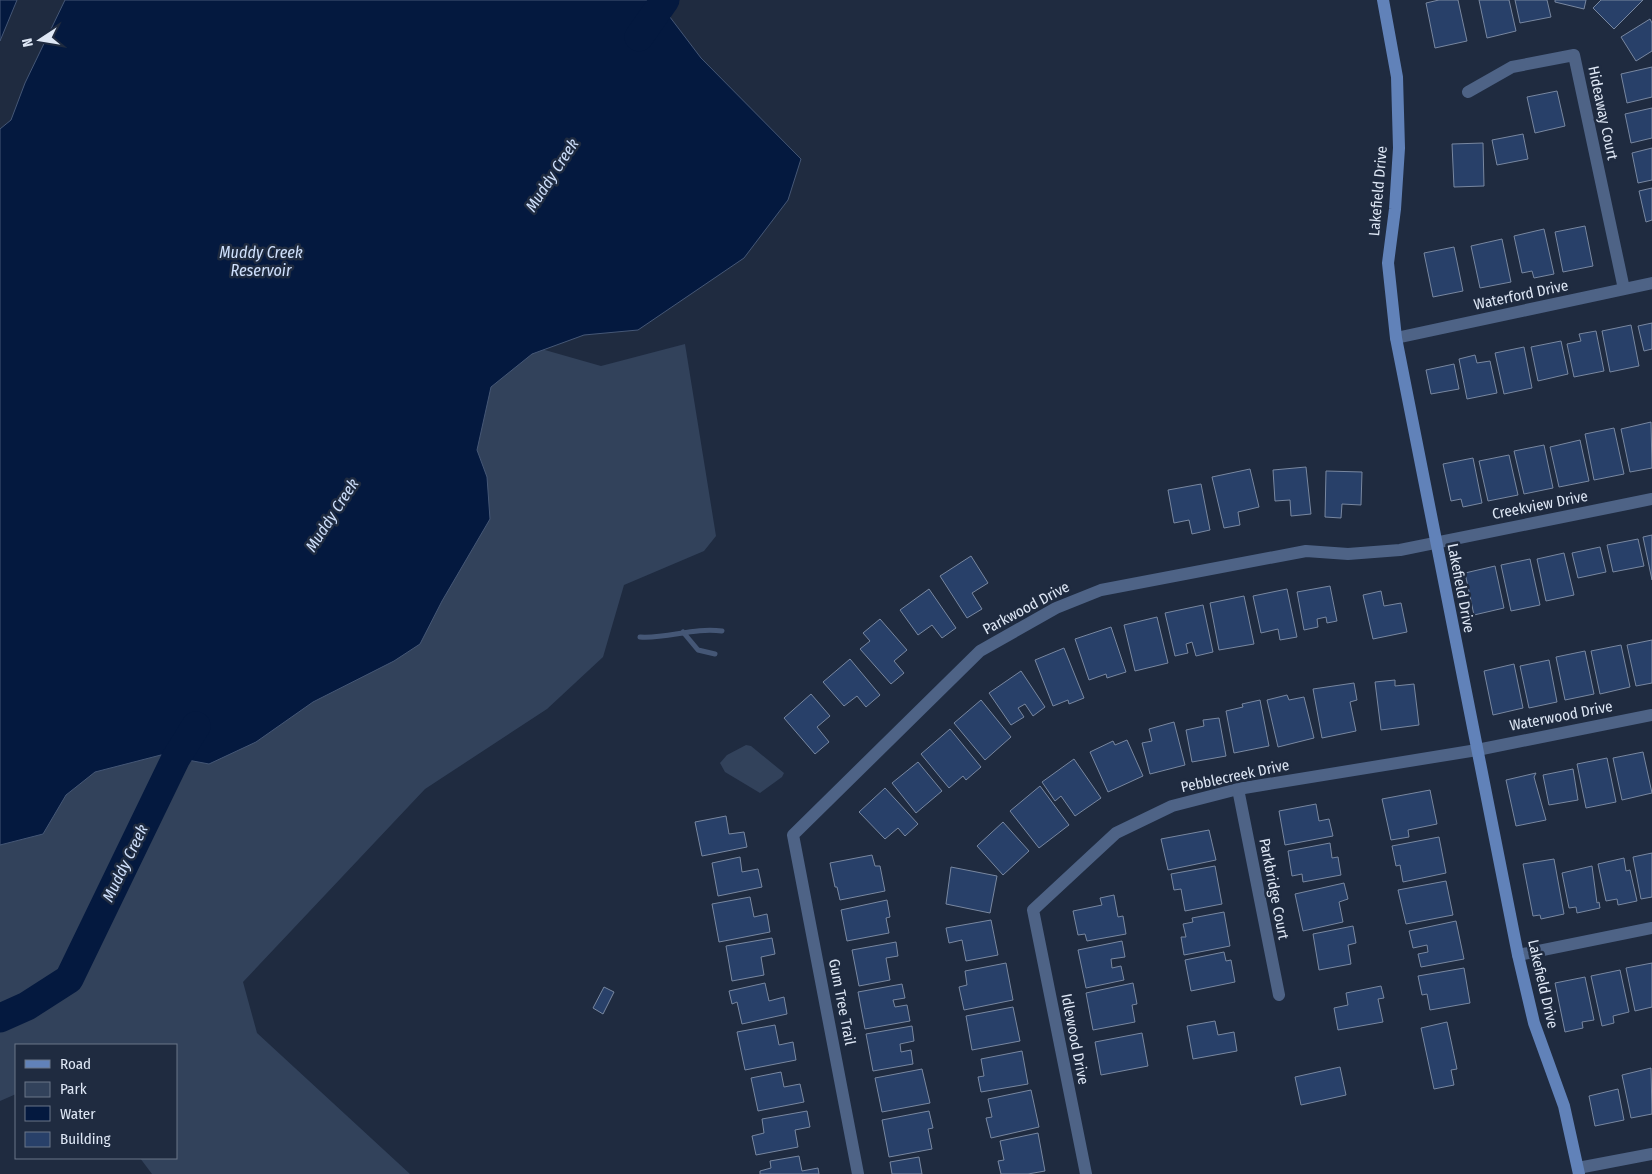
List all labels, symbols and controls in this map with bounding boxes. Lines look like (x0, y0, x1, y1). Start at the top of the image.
north arrow (15, 15, 65, 65)
text: N (19, 37, 37, 48)
street label: Hideaway Court (1584, 64, 1622, 162)
water label: Muddy Creek (521, 135, 583, 215)
street label: Lakefield Drive (1365, 145, 1391, 237)
water label: Muddy Creek Reservoir (219, 243, 303, 280)
street label: Waterford Drive (1472, 276, 1570, 314)
water label: Muddy Creek (301, 475, 363, 555)
street label: Creekview Drive (1491, 487, 1589, 523)
street label: Lakefield Drive (1444, 542, 1478, 634)
street label: Parkwood Drive (980, 578, 1072, 638)
street label: Waterwood Drive (1508, 697, 1614, 735)
street label: Pebblecreek Drive (1179, 756, 1291, 796)
water label: Muddy Creek (98, 821, 152, 905)
street label: Parkbridge Court (1255, 837, 1293, 941)
street label: Lakefield Drive (1524, 938, 1562, 1030)
street label: Gum Tree Trail (825, 957, 859, 1047)
street label: Idlewood Drive (1057, 992, 1093, 1086)
legend (15, 1044, 178, 1159)
text: Road (60, 1055, 91, 1073)
text: Park (60, 1080, 87, 1098)
text: Water (60, 1105, 96, 1123)
text: Building (60, 1130, 111, 1148)

